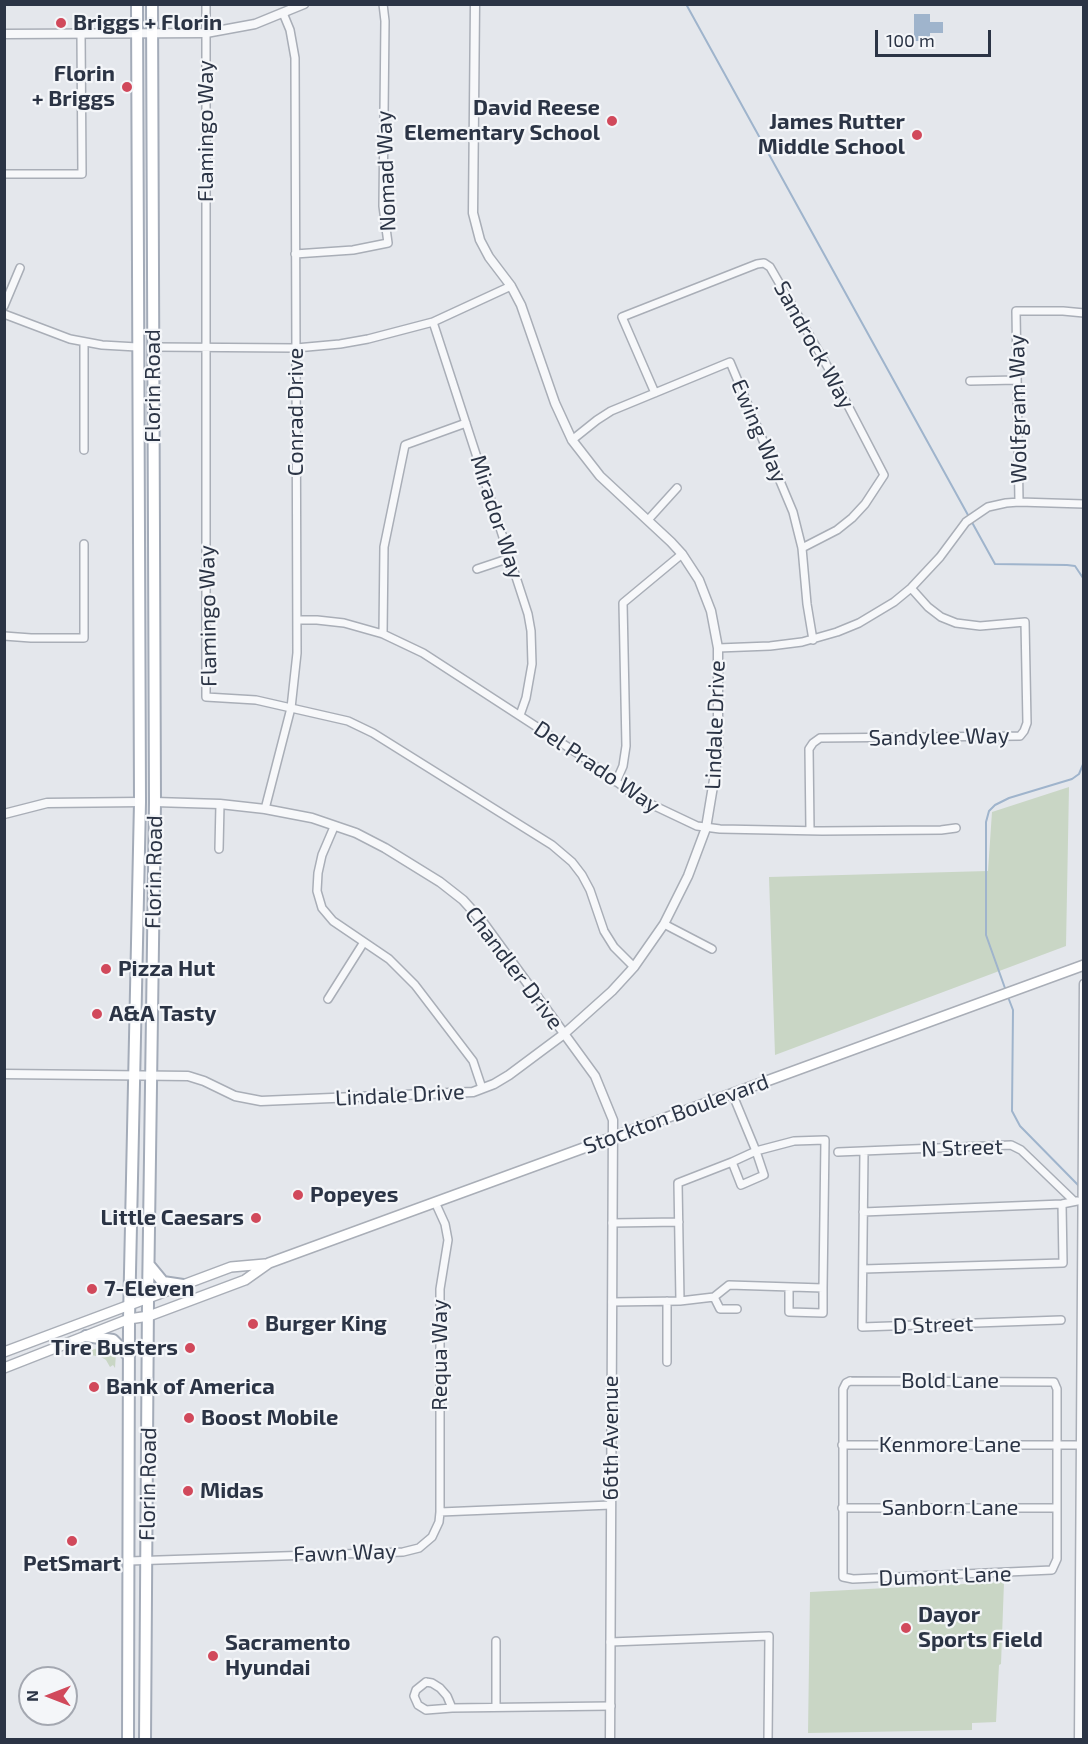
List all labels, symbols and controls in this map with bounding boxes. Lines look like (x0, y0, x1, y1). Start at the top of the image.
place label: Briggs + Florin (73, 10, 222, 36)
marker: Briggs + Florin (54, 16, 68, 30)
scale bar (878, 18, 994, 56)
text: 100 m (886, 29, 935, 51)
street label: Flamingo Way (193, 60, 219, 202)
place label: Florin + Briggs (32, 61, 115, 112)
marker: Florin + Briggs (120, 80, 134, 94)
place label: David Reese Elementary School (404, 95, 600, 146)
place label: James Rutter Middle School (758, 109, 905, 160)
street label: Nomad Way (371, 110, 401, 232)
marker: David Reese Elementary School (605, 114, 619, 128)
marker: James Rutter Middle School (910, 128, 924, 142)
street label: Sandrock Way (768, 276, 860, 414)
street label: Florin Road (140, 329, 166, 443)
street label: Wolfgram Way (1003, 334, 1033, 484)
street label: Conrad Drive (283, 348, 309, 476)
street label: Ewing Way (725, 375, 793, 487)
street label: Mirador Way (465, 452, 529, 582)
street label: Flamingo Way (194, 545, 222, 687)
street label: Lindale Drive (700, 660, 730, 790)
street label: Del Prado Way (529, 715, 665, 819)
street label: Sandylee Way (868, 723, 1010, 751)
street label: Florin Road (140, 815, 168, 929)
street label: Chandler Drive (459, 901, 569, 1035)
place label: Pizza Hut (118, 956, 215, 982)
marker: Pizza Hut (99, 962, 113, 976)
place label: A&A Tasty (109, 1001, 216, 1027)
marker: A&A Tasty (90, 1007, 104, 1021)
street label: Stockton Boulevard (580, 1068, 772, 1160)
street label: Lindale Drive (335, 1078, 465, 1112)
street label: N Street (921, 1133, 1003, 1163)
place label: Popeyes (310, 1182, 398, 1208)
marker: Popeyes (291, 1188, 305, 1202)
place label: Little Caesars (101, 1205, 244, 1231)
marker: Little Caesars (249, 1211, 263, 1225)
place label: 7-Eleven (104, 1276, 194, 1302)
marker: 7-Eleven (85, 1282, 99, 1296)
street label: Requa Way (427, 1299, 453, 1411)
street label: D Street (892, 1310, 974, 1340)
place label: Burger King (265, 1311, 387, 1337)
marker: Burger King (246, 1317, 260, 1331)
place label: Tire Busters (51, 1335, 178, 1361)
marker: Tire Busters (183, 1341, 197, 1355)
street label: Bold Lane (901, 1368, 999, 1394)
place label: Bank of America (106, 1374, 275, 1400)
street label: 66th Avenue (598, 1376, 624, 1500)
marker: Bank of America (87, 1380, 101, 1394)
place label: Boost Mobile (201, 1405, 338, 1431)
marker: Boost Mobile (182, 1411, 196, 1425)
street label: Florin Road (134, 1427, 162, 1541)
street label: Kenmore Lane (879, 1432, 1021, 1458)
place label: Midas (200, 1478, 264, 1504)
marker: Midas (181, 1484, 195, 1498)
street label: Sanborn Lane (882, 1495, 1018, 1521)
marker: PetSmart (65, 1534, 79, 1548)
street label: Fawn Way (293, 1538, 397, 1568)
place label: PetSmart (23, 1551, 121, 1577)
street label: Dumont Lane (878, 1560, 1012, 1592)
place label: Dayor Sports Field (918, 1602, 1043, 1654)
marker: Dayor Sports Field (899, 1621, 913, 1635)
place label: Sacramento Hyundai (225, 1630, 351, 1682)
marker: Sacramento Hyundai (206, 1649, 220, 1663)
north arrow (18, 1666, 78, 1726)
text: N (22, 1690, 41, 1702)

